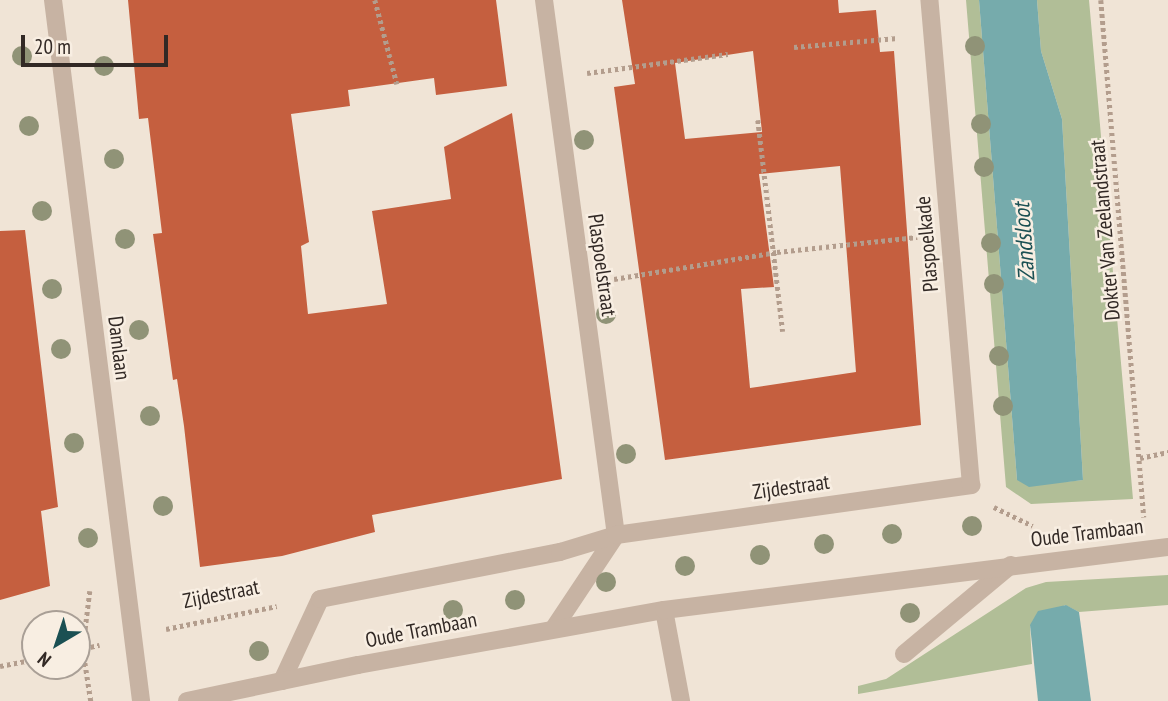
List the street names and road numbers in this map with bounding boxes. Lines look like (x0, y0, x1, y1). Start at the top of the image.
street label: Dokter Van Zeelandstraat (1085, 138, 1125, 322)
street label: Plaspoelkade (910, 195, 944, 293)
street label: Plaspoelstraat (582, 212, 622, 318)
street label: Damlaan (103, 315, 135, 381)
street label: Zijdestraat (751, 469, 831, 505)
street label: Oude Trambaan (1029, 514, 1145, 552)
street label: Zijdestraat (181, 574, 261, 614)
street label: Oude Trambaan (363, 607, 479, 653)

